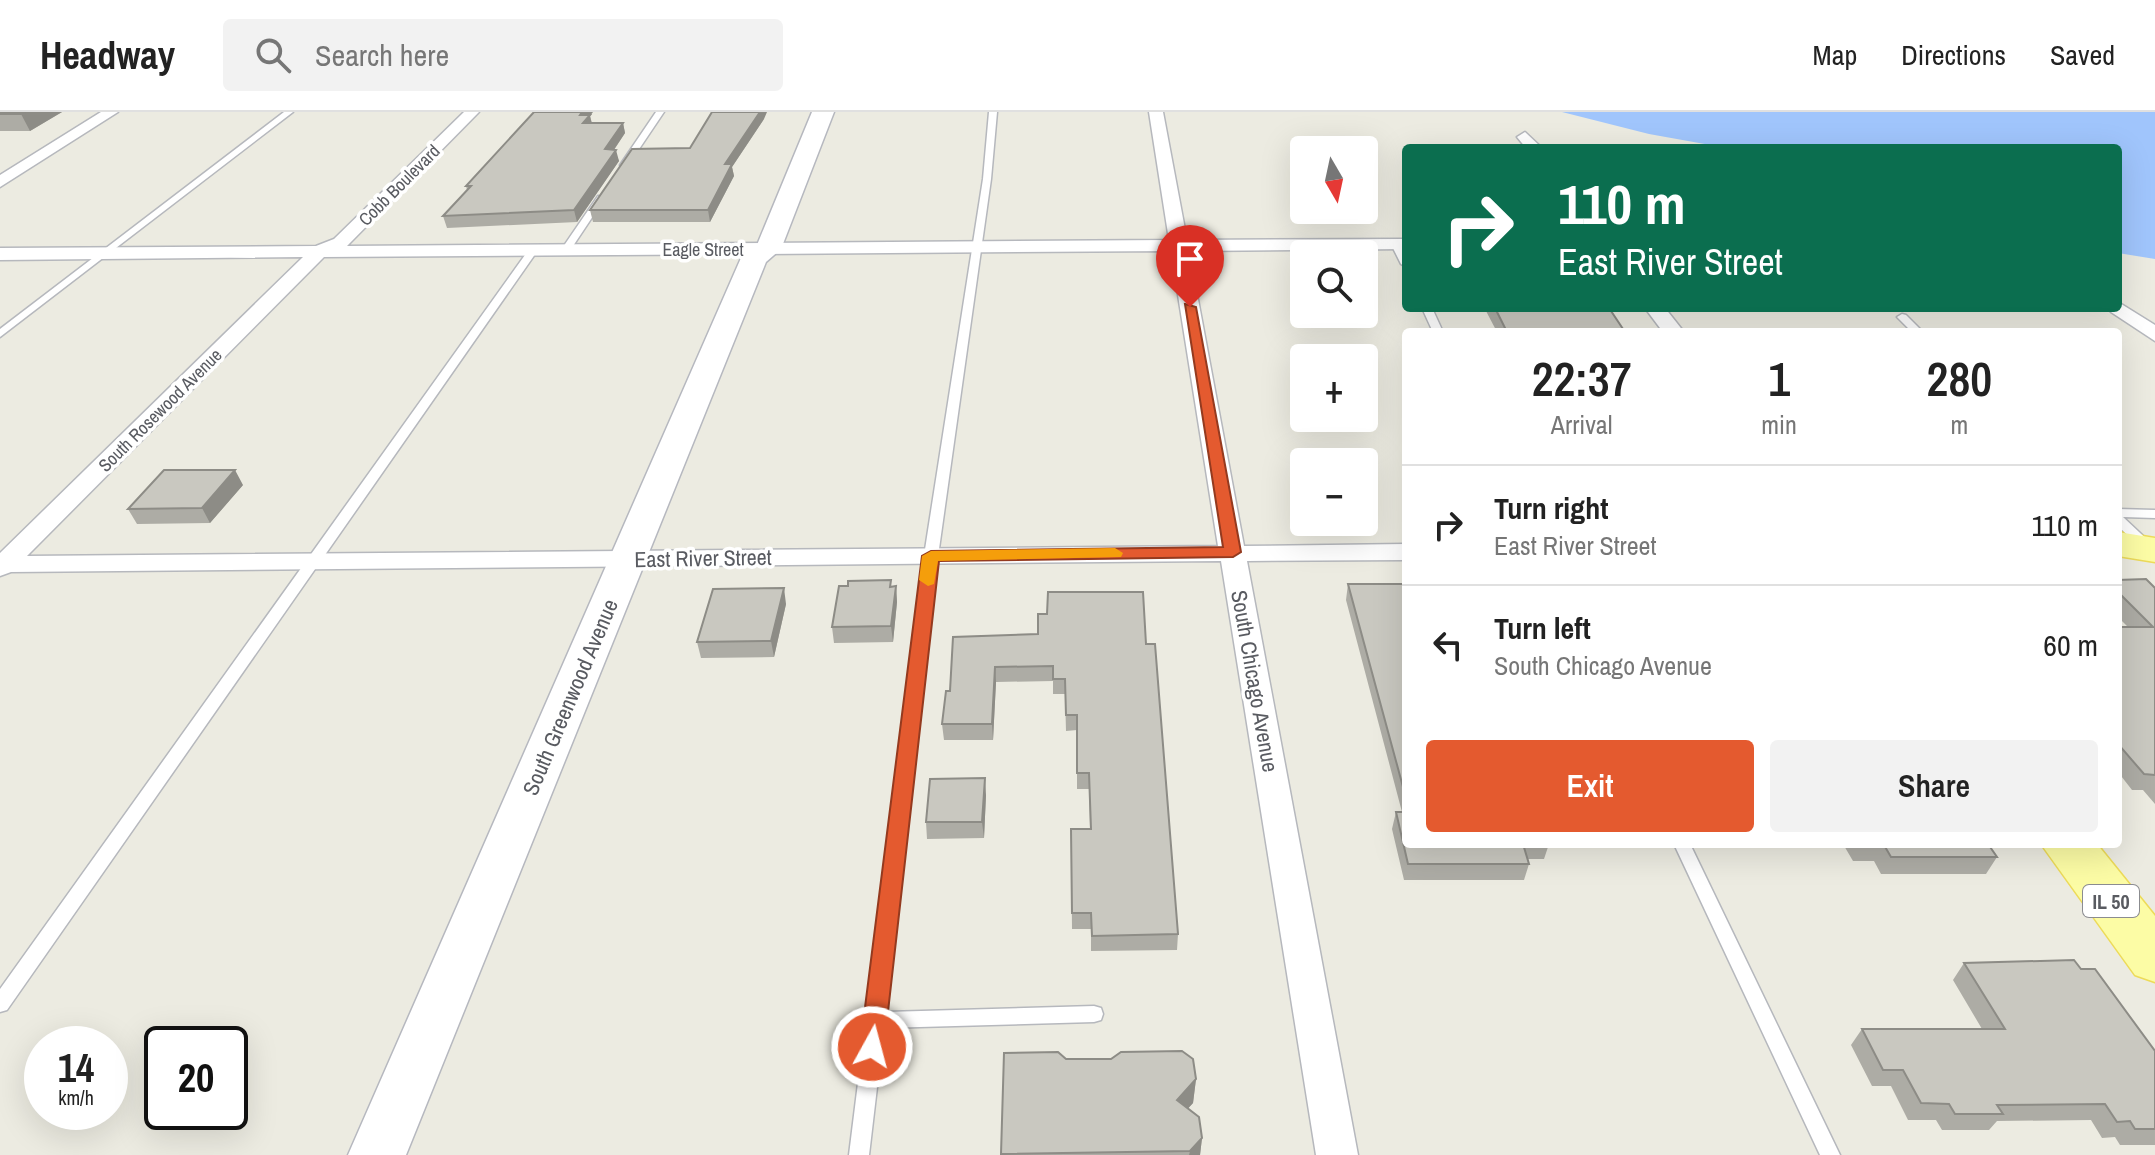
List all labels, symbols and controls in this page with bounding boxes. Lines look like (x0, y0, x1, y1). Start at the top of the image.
search box (223, 19, 783, 91)
text: Headway (40, 30, 175, 81)
icon: search (251, 33, 295, 77)
text: Search here (315, 35, 449, 75)
text: Map (1813, 36, 1857, 74)
text: Directions (1901, 36, 2006, 74)
text: Saved (2050, 36, 2115, 74)
north arrow (1290, 136, 1378, 224)
map controls (1290, 136, 1378, 536)
street label: Cobb Boulevard (353, 139, 445, 231)
text: 110 m (1558, 166, 1686, 241)
icon: right (1426, 176, 1530, 280)
pin (1156, 225, 1224, 307)
street label: Eagle Street (662, 237, 744, 262)
icon: arrive (1168, 237, 1212, 281)
text: East River Street (1558, 238, 1783, 286)
button: search (1290, 240, 1378, 328)
street label: South Rosewood Avenue (93, 343, 227, 477)
button: + (1290, 344, 1378, 432)
text: 22:37 (1532, 346, 1632, 411)
text: 1 (1768, 346, 1790, 411)
text: 280 (1927, 346, 1992, 411)
text: Arrival (1551, 407, 1612, 442)
text: min (1761, 407, 1797, 442)
text: m (1951, 407, 1968, 442)
button: − (1290, 448, 1378, 536)
text: Turn right (1494, 488, 1608, 528)
icon: right (1426, 503, 1470, 547)
text: 110 m (2031, 505, 2098, 545)
text: East River Street (1494, 528, 1656, 563)
street label: East River Street (634, 542, 772, 574)
street label: South Chicago Avenue (1224, 588, 1286, 774)
street label: South Greenwood Avenue (515, 594, 625, 800)
text: Turn left (1494, 608, 1591, 648)
icon: left (1426, 623, 1470, 667)
text: 60 m (2043, 625, 2098, 665)
text: South Chicago Avenue (1494, 648, 1712, 683)
button: Exit (1426, 740, 1754, 832)
button: Share (1770, 740, 2098, 832)
road number: IL 50 (2083, 885, 2139, 917)
position arrow (830, 1005, 914, 1089)
speed limit sign: 20 (144, 1026, 248, 1130)
text: 14 (58, 1041, 94, 1094)
text: km/h (58, 1084, 94, 1111)

